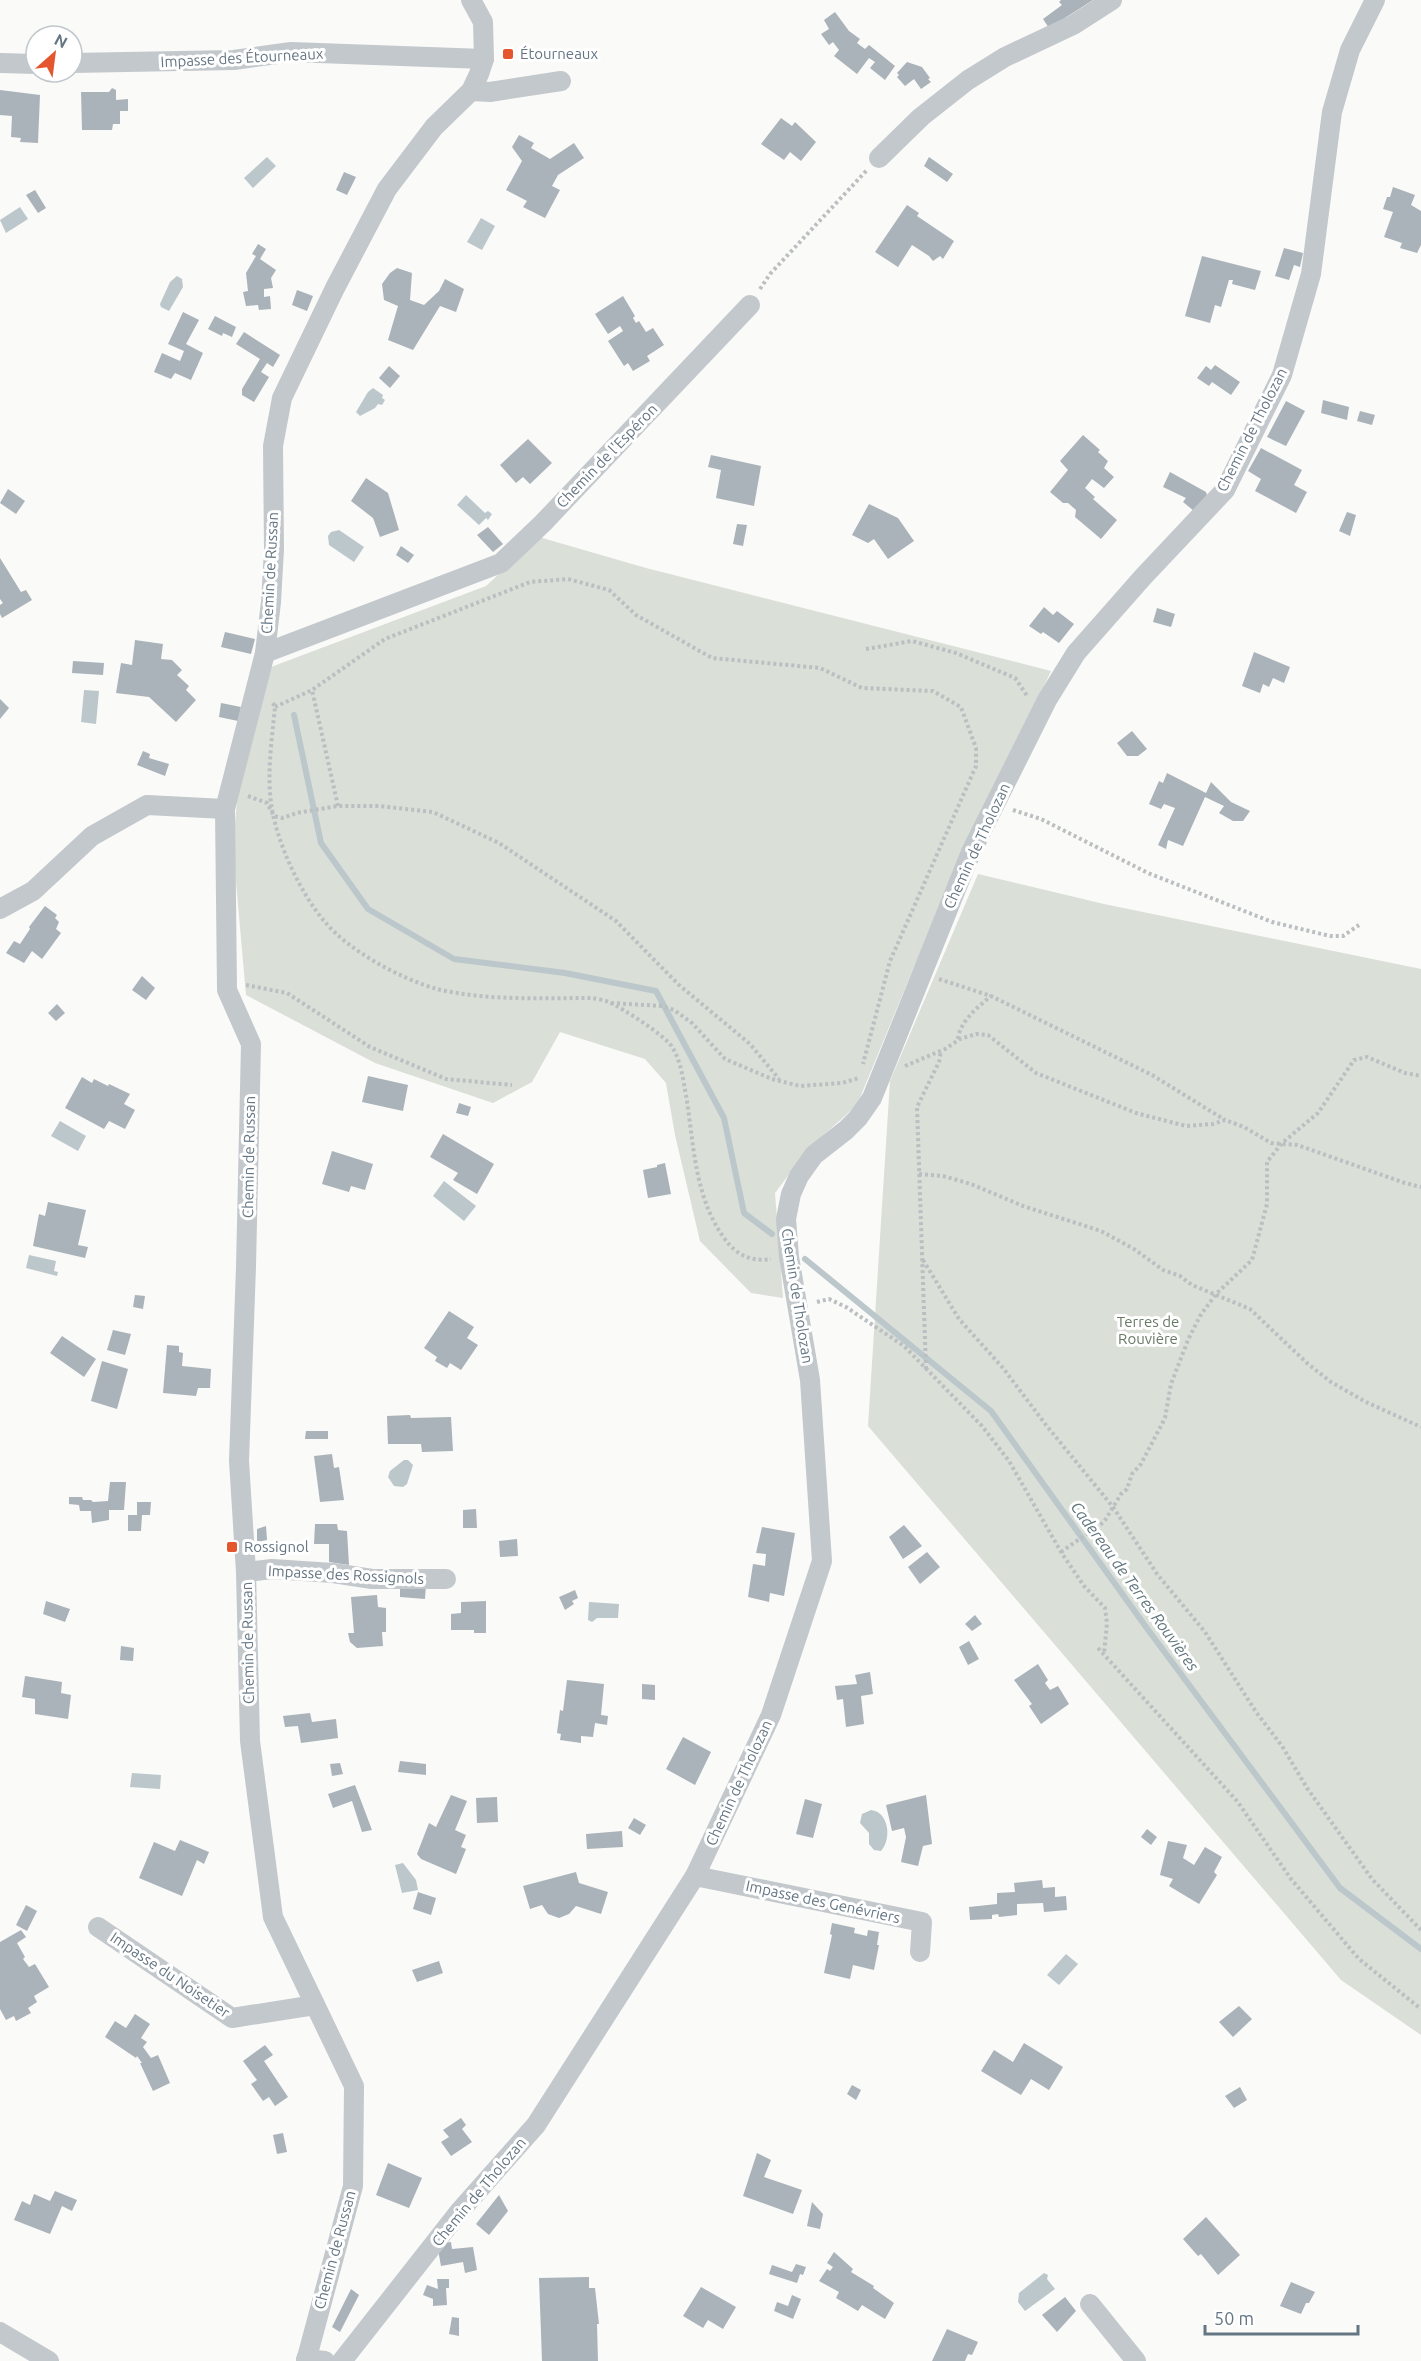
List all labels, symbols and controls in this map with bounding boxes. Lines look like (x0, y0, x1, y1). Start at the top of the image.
north arrow (24, 24, 84, 84)
text: N (52, 30, 71, 52)
street label: Impasse des Étourneaux (160, 45, 324, 70)
place label: Étourneaux (520, 45, 598, 62)
marker: Étourneaux (501, 47, 515, 61)
street label: Chemin de Tholozan (1213, 365, 1290, 494)
street label: Chemin de l'Espéron (553, 400, 661, 511)
street label: Chemin de Russan (258, 511, 281, 634)
street label: Chemin de Tholozan (940, 780, 1013, 911)
street label: Chemin de Russan (239, 1096, 258, 1218)
street label: Chemin de Tholozan (778, 1227, 817, 1365)
park label: Terres de Rouvière (1117, 1313, 1179, 1347)
water label: Cadereau de Terres Rouvières (1068, 1498, 1203, 1674)
place label: Rossignol (244, 1538, 309, 1555)
marker: Rossignol (225, 1540, 239, 1554)
street label: Impasse des Rossignols (268, 1562, 424, 1587)
street label: Chemin de Russan (238, 1582, 257, 1704)
street label: Chemin de Tholozan (702, 1717, 775, 1848)
street label: Impasse des Genévriers (744, 1877, 902, 1926)
street label: Impasse du Noisetier (107, 1928, 233, 2021)
street label: Chemin de Tholozan (428, 2134, 529, 2249)
street label: Chemin de Russan (310, 2189, 359, 2311)
scale bar (1205, 2298, 1358, 2336)
text: 50 m (1214, 2308, 1254, 2328)

